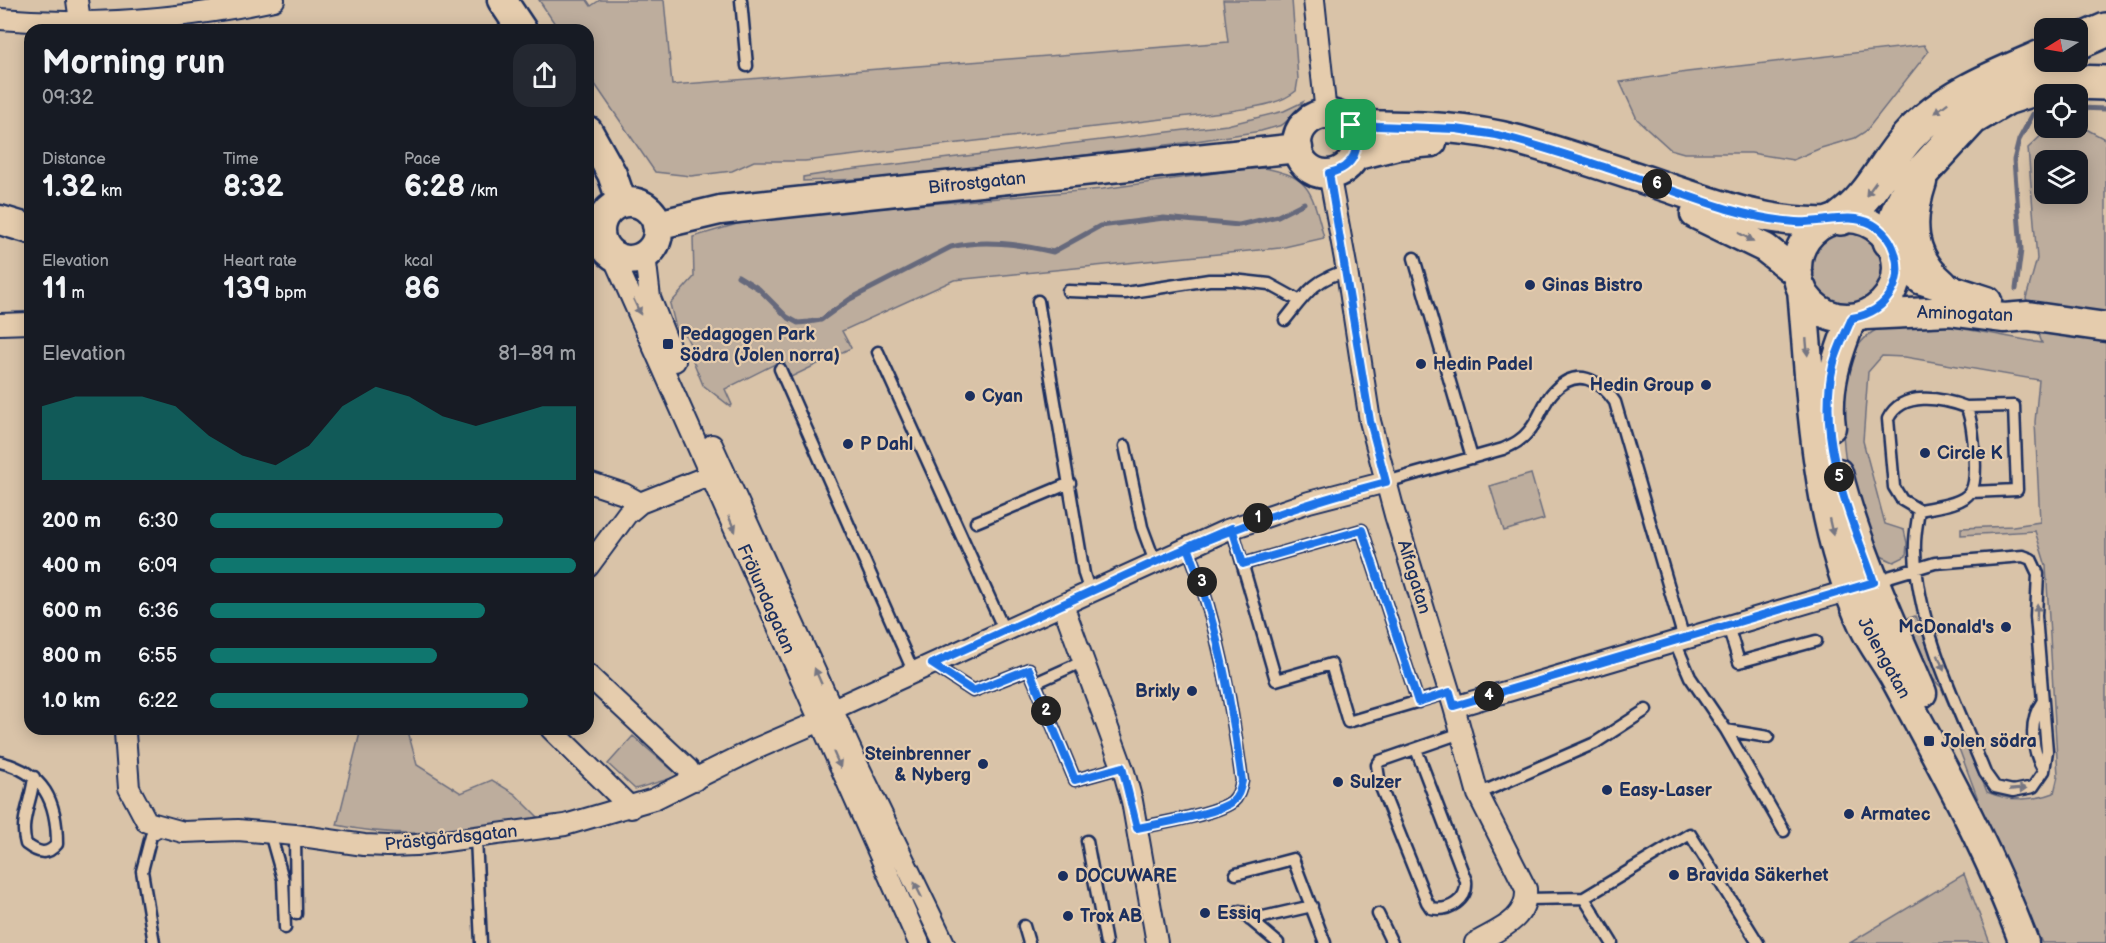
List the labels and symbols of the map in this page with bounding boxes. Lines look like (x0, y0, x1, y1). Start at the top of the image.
north arrow (2034, 18, 2088, 72)
pin (1325, 99, 1376, 150)
one-way arrow (1933, 101, 1948, 113)
street label: Bifrostgatan (927, 167, 1027, 199)
pin: 6 (1642, 169, 1672, 199)
one-way arrow (1865, 181, 1877, 197)
one-way arrow (1738, 232, 1755, 242)
place label: Ginas Bistro (1542, 275, 1643, 296)
marker: Ginas Bistro (1523, 278, 1537, 292)
one-way arrow (632, 299, 641, 316)
street label: Aminogatan (1916, 302, 2014, 326)
place label: Pedagogen Park Södra (Jolen norra) (680, 324, 840, 366)
marker: Pedagogen Park Södra (Jolen norra) (661, 337, 675, 351)
one-way arrow (1802, 338, 1812, 357)
place label: Hedin Padel (1433, 354, 1533, 375)
marker: Hedin Padel (1414, 357, 1428, 371)
place label: Hedin Group (1590, 375, 1694, 396)
marker: Hedin Group (1699, 378, 1713, 392)
place label: Cyan (982, 386, 1023, 407)
marker: Cyan (963, 389, 977, 403)
place label: P Dahl (860, 434, 913, 455)
marker: P Dahl (841, 437, 855, 451)
place label: Circle K (1937, 443, 2003, 464)
marker: Circle K (1918, 446, 1932, 460)
pin: 5 (1824, 462, 1854, 492)
pin: 1 (1243, 503, 1273, 533)
one-way arrow (728, 515, 738, 533)
one-way arrow (1827, 517, 1837, 536)
street label: Alfagatan (1393, 538, 1435, 616)
street label: Frölundagatan (732, 541, 800, 657)
pin: 3 (1187, 567, 1217, 597)
one-way arrow (2032, 602, 2042, 621)
street label: Jolengatan (1853, 614, 1915, 702)
place label: McDonald's (1898, 617, 1994, 638)
marker: McDonald's (1999, 620, 2013, 634)
one-way arrow (1936, 655, 1946, 673)
one-way arrow (813, 666, 823, 684)
place label: Brixly (1135, 681, 1181, 702)
pin: 4 (1474, 681, 1504, 711)
marker: Brixly (1185, 684, 1199, 698)
pin: 2 (1031, 696, 1061, 726)
place label: Jolen södra (1941, 731, 2037, 752)
marker: Jolen södra (1922, 734, 1936, 748)
place label: Steinbrenner & Nyberg (865, 744, 972, 786)
one-way arrow (833, 751, 842, 768)
marker: Steinbrenner & Nyberg (976, 757, 990, 771)
place label: Sulzer (1350, 772, 1402, 793)
marker: Sulzer (1331, 775, 1345, 789)
place label: Easy-Laser (1619, 780, 1713, 801)
marker: Easy-Laser (1600, 783, 1614, 797)
one-way arrow (2009, 784, 2028, 794)
place label: Armatec (1860, 804, 1931, 825)
marker: Armatec (1842, 807, 1856, 821)
street label: Prästgårdsgatan (384, 821, 518, 855)
place label: Bravida Säkerhet (1686, 865, 1829, 886)
place label: DOCUWARE (1075, 866, 1177, 887)
marker: Bravida Säkerhet (1667, 868, 1681, 882)
marker: DOCUWARE (1056, 869, 1070, 883)
one-way arrow (914, 882, 923, 899)
place label: Essiq (1217, 903, 1261, 924)
place label: Trox AB (1080, 906, 1143, 927)
marker: Essiq (1198, 906, 1212, 920)
marker: Trox AB (1061, 909, 1075, 923)

